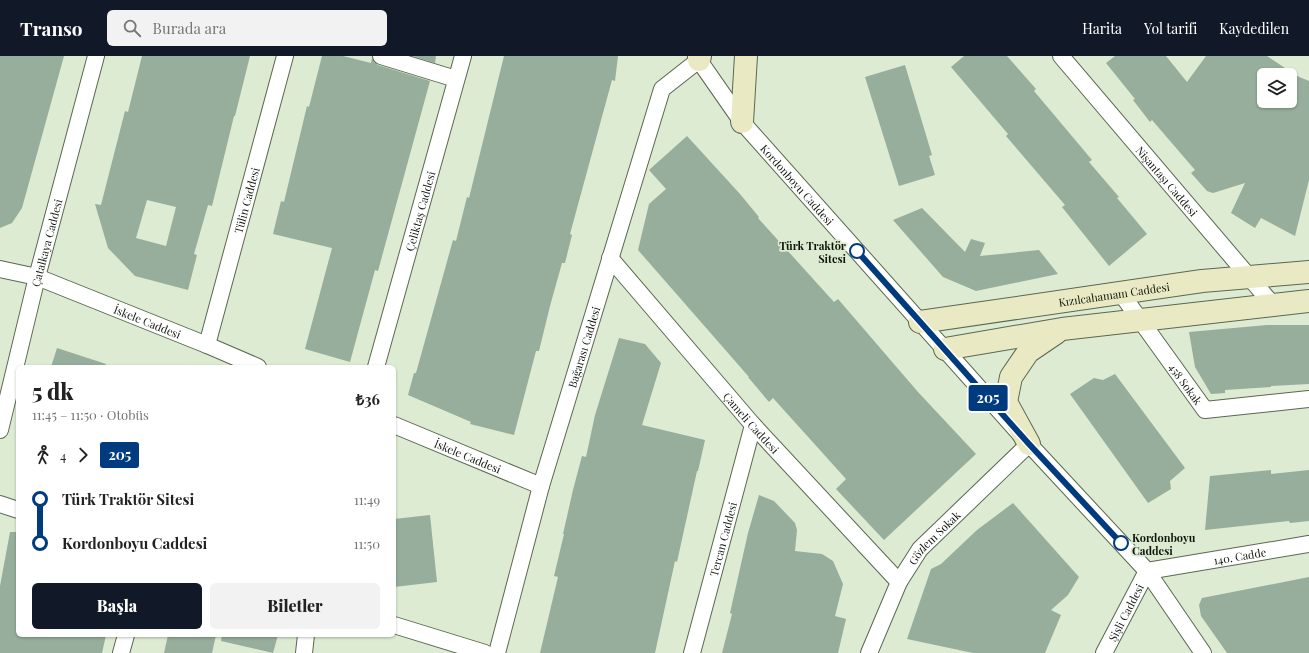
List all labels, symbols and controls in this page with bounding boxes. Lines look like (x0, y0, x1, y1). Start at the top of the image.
search box (107, 10, 387, 46)
text: Transo (20, 15, 83, 41)
icon: search (121, 17, 143, 39)
text: Burada ara (153, 18, 226, 38)
text: Harita (1082, 19, 1122, 38)
text: Yol tarifi (1144, 19, 1197, 38)
text: Kaydedilen (1219, 19, 1289, 38)
map controls (1257, 68, 1297, 108)
button: layers (1257, 68, 1297, 108)
street label: Kordonboyu Caddesi (758, 141, 838, 228)
street label: Nişantaşı Caddesi (1133, 143, 1201, 219)
street label: Tülin Caddesi (230, 166, 262, 235)
street label: Çeliktaş Caddesi (401, 169, 438, 253)
street label: Çatalkaya Caddesi (27, 197, 65, 288)
place label: Türk Traktör Sitesi (779, 238, 847, 266)
marker: Türk Traktör Sitesi (849, 243, 865, 259)
street label: Kızılcahamam Caddesi (1057, 278, 1171, 309)
street label: İskele Caddesi (112, 301, 183, 341)
street label: Bağarası Caddesi (564, 304, 603, 390)
street label: 458 Sokak (1166, 360, 1206, 407)
text: 5 dk (32, 376, 73, 406)
line badge: 205 (965, 385, 1011, 411)
text: 205 (977, 388, 999, 407)
text: ₺36 (356, 389, 380, 409)
street label: Çameli Caddesi (720, 389, 783, 456)
text: 11:45 – 11:50 · Otobüs (32, 406, 149, 423)
street label: İskele Caddesi (432, 435, 504, 476)
icon: walk (32, 444, 54, 466)
icon: forward (72, 444, 94, 466)
text: 205 (108, 445, 131, 464)
text: 4 (60, 447, 66, 464)
text: Türk Traktör Sitesi (62, 489, 194, 509)
text: 11:49 (354, 491, 380, 508)
street label: Tercan Caddesi (705, 500, 740, 578)
street label: Gözlem Sokak (905, 507, 963, 567)
place label: Kordonboyu Caddesi (1132, 530, 1196, 558)
text: Kordonboyu Caddesi (62, 533, 207, 553)
text: 11:50 (354, 535, 380, 552)
marker: Kordonboyu Caddesi (1113, 535, 1129, 551)
street label: 140. Cadde (1212, 544, 1268, 567)
street label: Şişli Caddesi (1104, 581, 1147, 644)
button: Başla (32, 583, 202, 629)
button: Biletler (210, 583, 380, 629)

